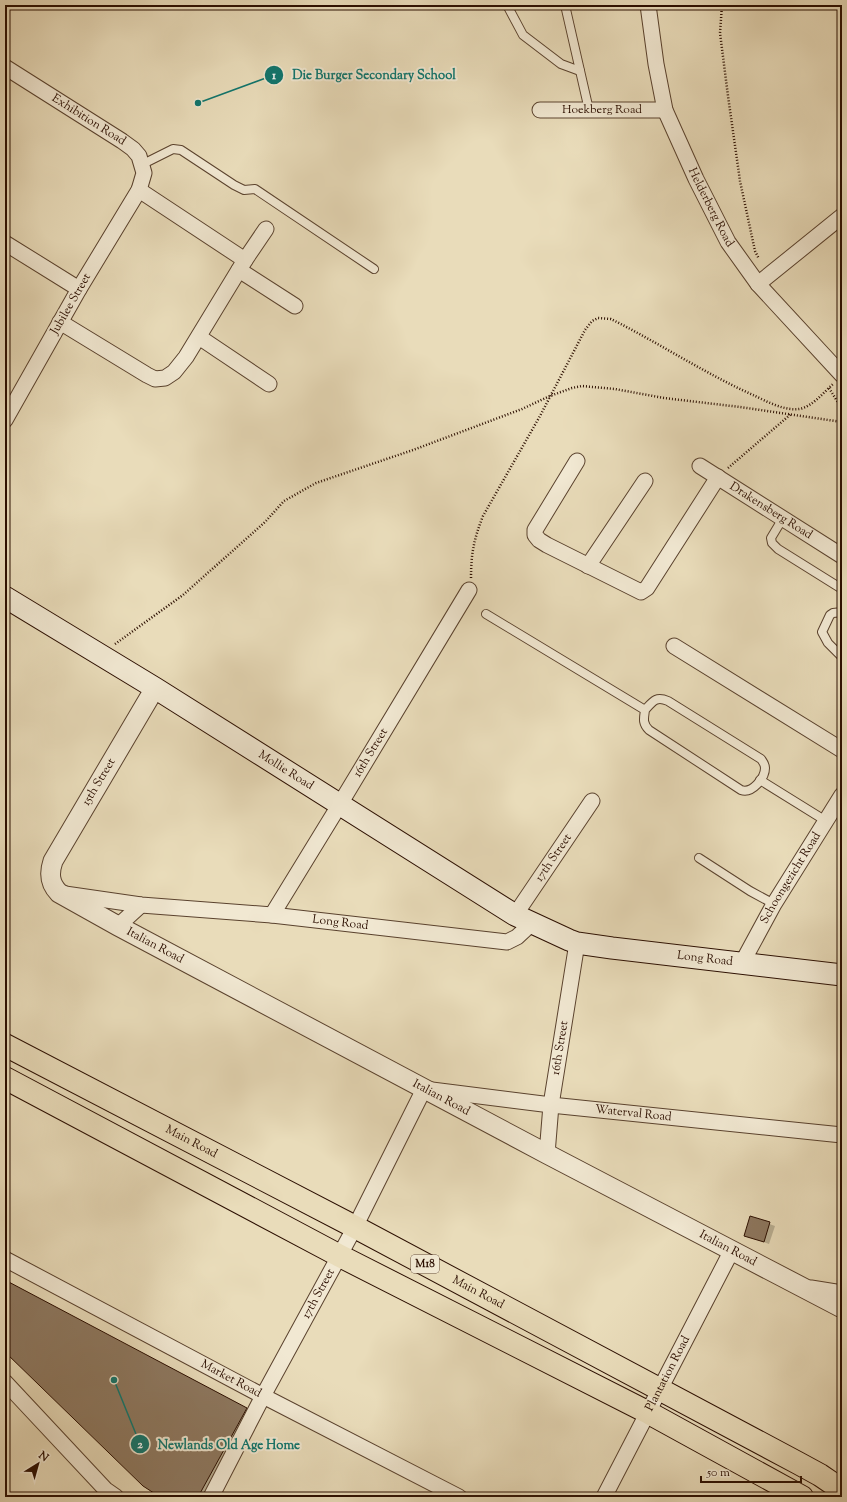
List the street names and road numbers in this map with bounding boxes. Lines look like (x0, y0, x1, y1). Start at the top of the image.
street label: Exhibition Road (48, 90, 130, 150)
street label: Hoekberg Road (562, 101, 642, 119)
street label: Helderberg Road (683, 165, 738, 251)
street label: Jubilee Street (46, 270, 96, 339)
street label: Drakensberg Road (726, 478, 816, 544)
street label: 16th Street (349, 725, 393, 781)
street label: Mollie Road (254, 746, 317, 795)
street label: 15th Street (78, 755, 120, 809)
street label: Schoongezicht Road (756, 828, 826, 927)
street label: 17th Street (531, 830, 576, 886)
street label: Long Road (311, 911, 370, 935)
street label: Italian Road (123, 923, 187, 968)
street label: Long Road (676, 947, 734, 971)
street label: 16th Street (547, 1019, 573, 1076)
street label: Italian Road (409, 1075, 473, 1120)
street label: Waterval Road (594, 1101, 673, 1126)
street label: Main Road (162, 1121, 221, 1163)
street label: Italian Road (696, 1226, 760, 1271)
road number: M18 (411, 1255, 439, 1273)
street label: 17th Street (298, 1265, 340, 1322)
street label: Main Road (449, 1271, 508, 1314)
street label: Plantation Road (641, 1332, 695, 1415)
street label: Market Road (198, 1356, 265, 1403)

